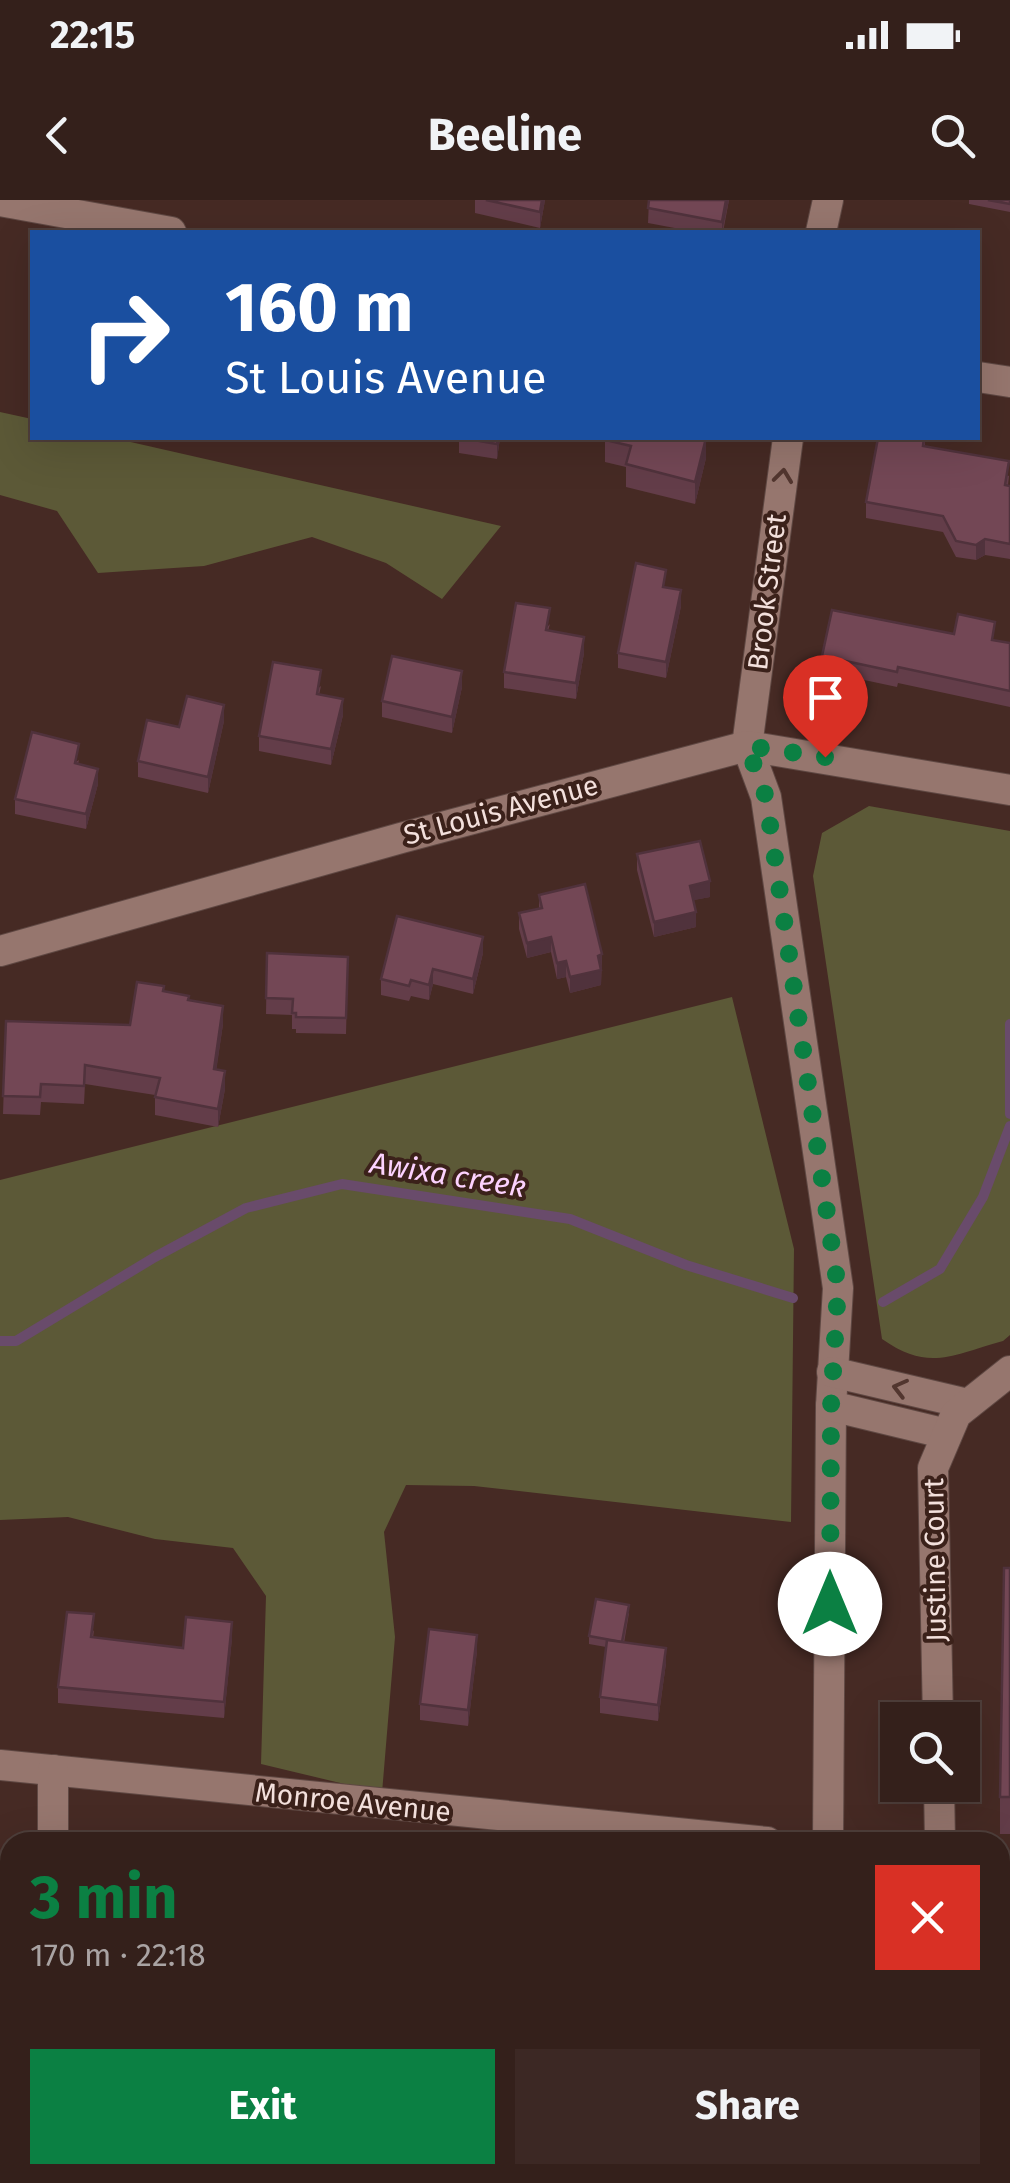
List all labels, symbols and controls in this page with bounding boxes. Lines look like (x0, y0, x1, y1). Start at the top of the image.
text: 22:15 (50, 12, 135, 58)
icon: back (30, 108, 85, 163)
text: Beeline (428, 108, 582, 162)
icon: search (925, 108, 980, 163)
text: 160 m (225, 266, 414, 350)
icon: right (60, 270, 190, 400)
text: St Louis Avenue (225, 351, 546, 405)
one-way arrow (771, 468, 792, 485)
street label: Brook Street (741, 511, 793, 672)
pin (783, 655, 868, 758)
icon: arrive (798, 670, 853, 725)
street label: St Louis Avenue (400, 768, 602, 852)
water label: Awixa creek (366, 1145, 529, 1205)
one-way arrow (892, 1379, 909, 1400)
street label: Justine Court (917, 1477, 953, 1642)
position arrow (778, 1552, 882, 1656)
map controls (880, 1702, 980, 1802)
button: search (880, 1702, 980, 1802)
street label: Monroe Avenue (254, 1775, 452, 1829)
text: 3 min (30, 1862, 178, 1934)
button: close (875, 1865, 980, 1970)
text: 170 m · 22:18 (30, 1936, 206, 1974)
button: Exit (30, 2049, 495, 2164)
button: Share (515, 2049, 980, 2164)

